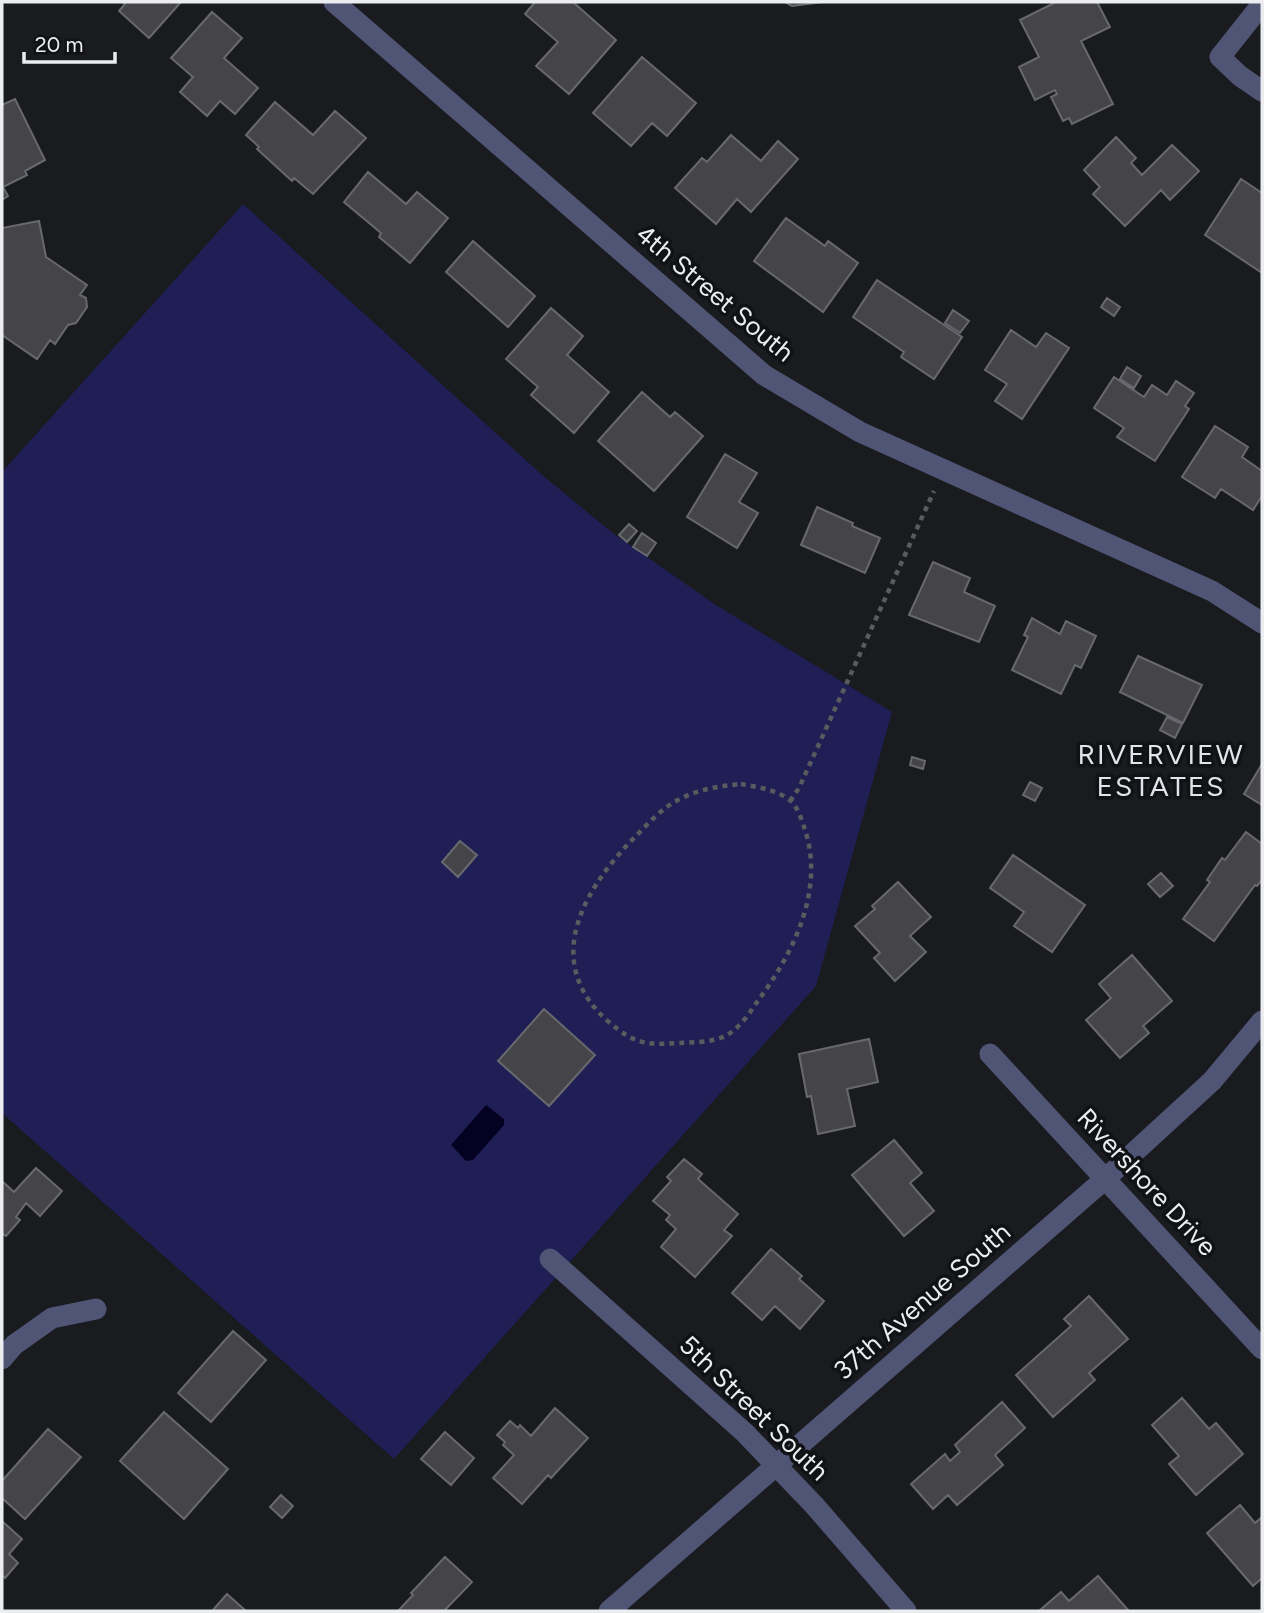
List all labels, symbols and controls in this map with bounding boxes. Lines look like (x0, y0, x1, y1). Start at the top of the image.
scale bar (24, 21, 116, 65)
text: 20 m (35, 32, 83, 57)
street label: 4th Street South (630, 218, 800, 368)
district label: RIVERVIEW ESTATES (1077, 737, 1245, 803)
street label: Rivershore Drive (1071, 1102, 1223, 1262)
street label: 37th Avenue South (827, 1216, 1017, 1386)
street label: 5th Street South (673, 1329, 835, 1487)

